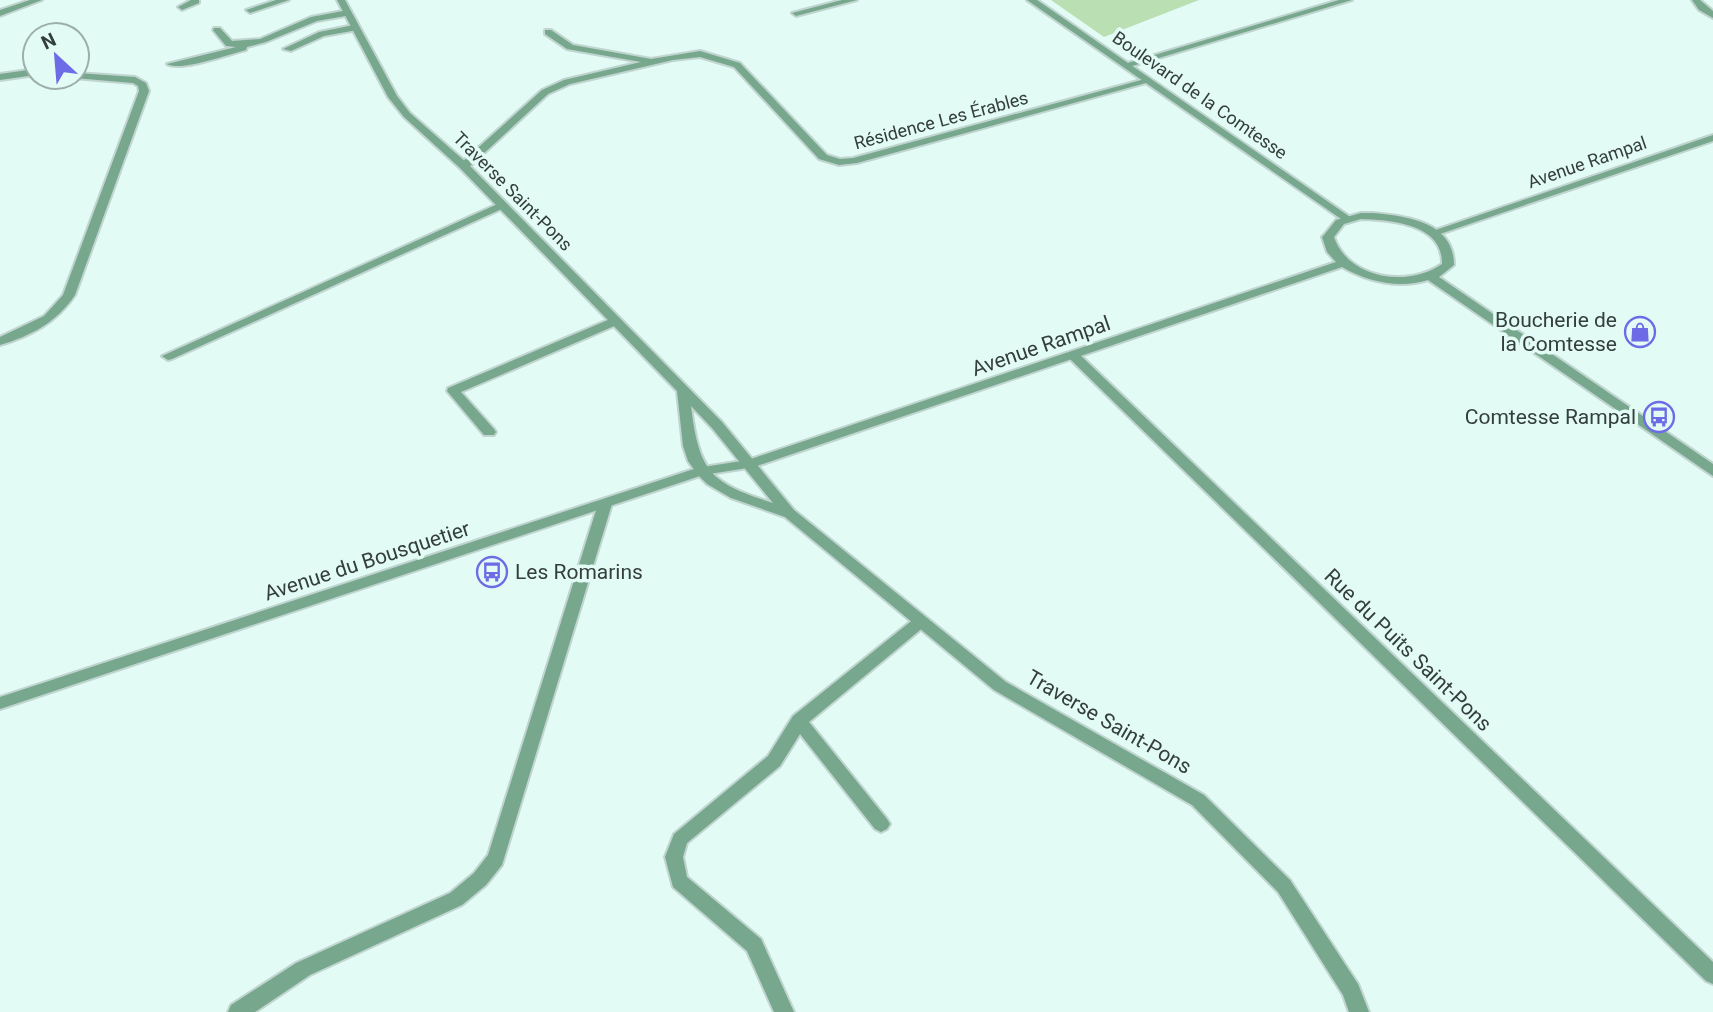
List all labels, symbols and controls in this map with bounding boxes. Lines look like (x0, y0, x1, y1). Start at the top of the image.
north arrow (21, 21, 91, 91)
street label: Boulevard de la Comtesse (1109, 27, 1291, 163)
text: N (38, 28, 60, 54)
street label: Résidence Les Érables (852, 87, 1030, 153)
street label: Traverse Saint-Pons (449, 127, 577, 255)
street label: Avenue Rampal (1525, 132, 1649, 192)
place label: Boucherie de la Comtesse (1495, 308, 1617, 356)
street label: Avenue Rampal (969, 311, 1113, 381)
shop icon: Boucherie de la Comtesse (1623, 315, 1657, 349)
bus stop icon: Comtesse Rampal (1642, 400, 1676, 434)
place label: Comtesse Rampal (1465, 405, 1636, 429)
street label: Avenue du Bousquetier (261, 516, 473, 606)
bus stop icon: Les Romarins (475, 555, 509, 589)
place label: Les Romarins (515, 560, 643, 584)
street label: Rue du Puits Saint-Pons (1319, 564, 1497, 736)
street label: Traverse Saint-Pons (1022, 665, 1196, 779)

